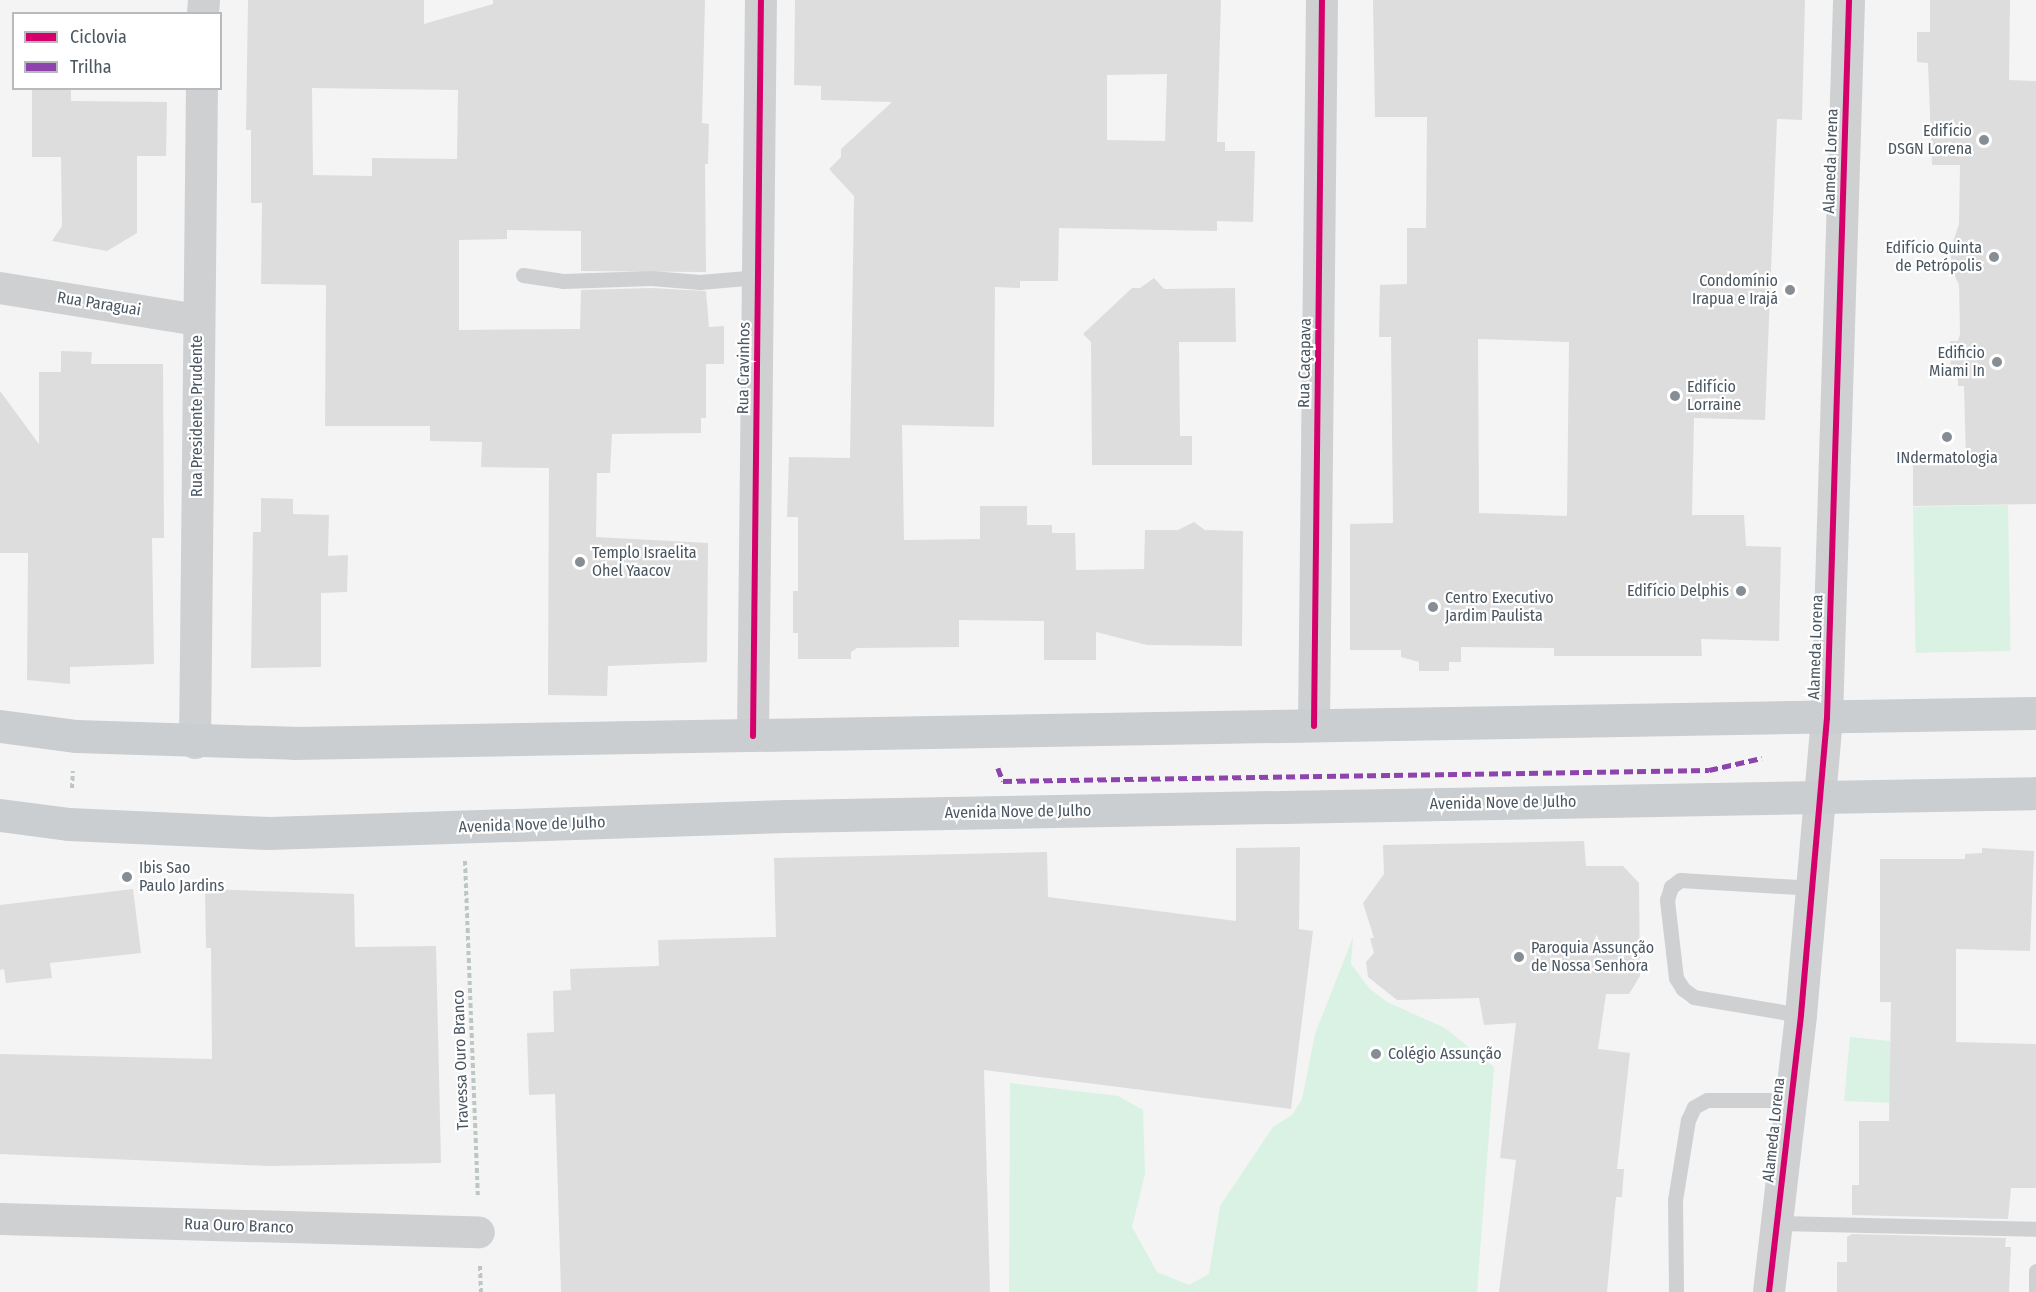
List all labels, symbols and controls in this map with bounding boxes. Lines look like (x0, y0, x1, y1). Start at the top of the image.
legend (12, 12, 222, 90)
text: Ciclovia (70, 26, 127, 48)
text: Trilha (70, 56, 112, 78)
street label: Alameda Lorena (1820, 108, 1842, 214)
place label: Edifício DSGN Lorena (1888, 121, 1972, 159)
marker: Edifício DSGN Lorena (1977, 133, 1991, 147)
place label: Edifício Quinta de Petrópolis (1885, 238, 1982, 276)
marker: Edifício Quinta de Petrópolis (1987, 250, 2001, 264)
place label: Condomínio Irapua e Irajá (1692, 271, 1778, 309)
marker: Condomínio Irapua e Irajá (1783, 283, 1797, 297)
street label: Rua Paraguai (56, 288, 142, 320)
street label: Rua Caçapava (1295, 318, 1315, 408)
street label: Rua Cravinhos (734, 322, 754, 414)
street label: Rua Presidente Prudente (187, 335, 207, 497)
place label: Edificio Miami In (1929, 343, 1985, 381)
marker: Edificio Miami In (1990, 355, 2004, 369)
place label: Edifício Lorraine (1687, 377, 1741, 415)
marker: Edifício Lorraine (1668, 389, 1682, 403)
marker: INdermatologia (1938, 428, 1956, 446)
place label: INdermatologia (1896, 448, 1998, 468)
place label: Templo Israelita Ohel Yaacov (592, 543, 697, 581)
marker: Templo Israelita Ohel Yaacov (573, 555, 587, 569)
place label: Edifício Delphis (1627, 581, 1729, 601)
marker: Edifício Delphis (1734, 584, 1748, 598)
place label: Centro Executivo Jardim Paulista (1445, 588, 1554, 626)
street label: Alameda Lorena (1805, 594, 1827, 700)
marker: Centro Executivo Jardim Paulista (1426, 600, 1440, 614)
street label: Avenida Nove de Julho (1429, 792, 1577, 814)
street label: Avenida Nove de Julho (944, 801, 1092, 823)
street label: Avenida Nove de Julho (458, 813, 606, 837)
place label: Ibis Sao Paulo Jardins (139, 858, 224, 896)
marker: Ibis Sao Paulo Jardins (120, 870, 134, 884)
place label: Paroquia Assunção de Nossa Senhora (1531, 938, 1654, 976)
marker: Paroquia Assunção de Nossa Senhora (1512, 950, 1526, 964)
street label: Travessa Ouro Branco (449, 990, 473, 1130)
place label: Colégio Assunção (1388, 1044, 1502, 1064)
marker: Colégio Assunção (1369, 1047, 1383, 1061)
street label: Alameda Lorena (1759, 1077, 1789, 1183)
street label: Rua Ouro Branco (184, 1214, 294, 1238)

